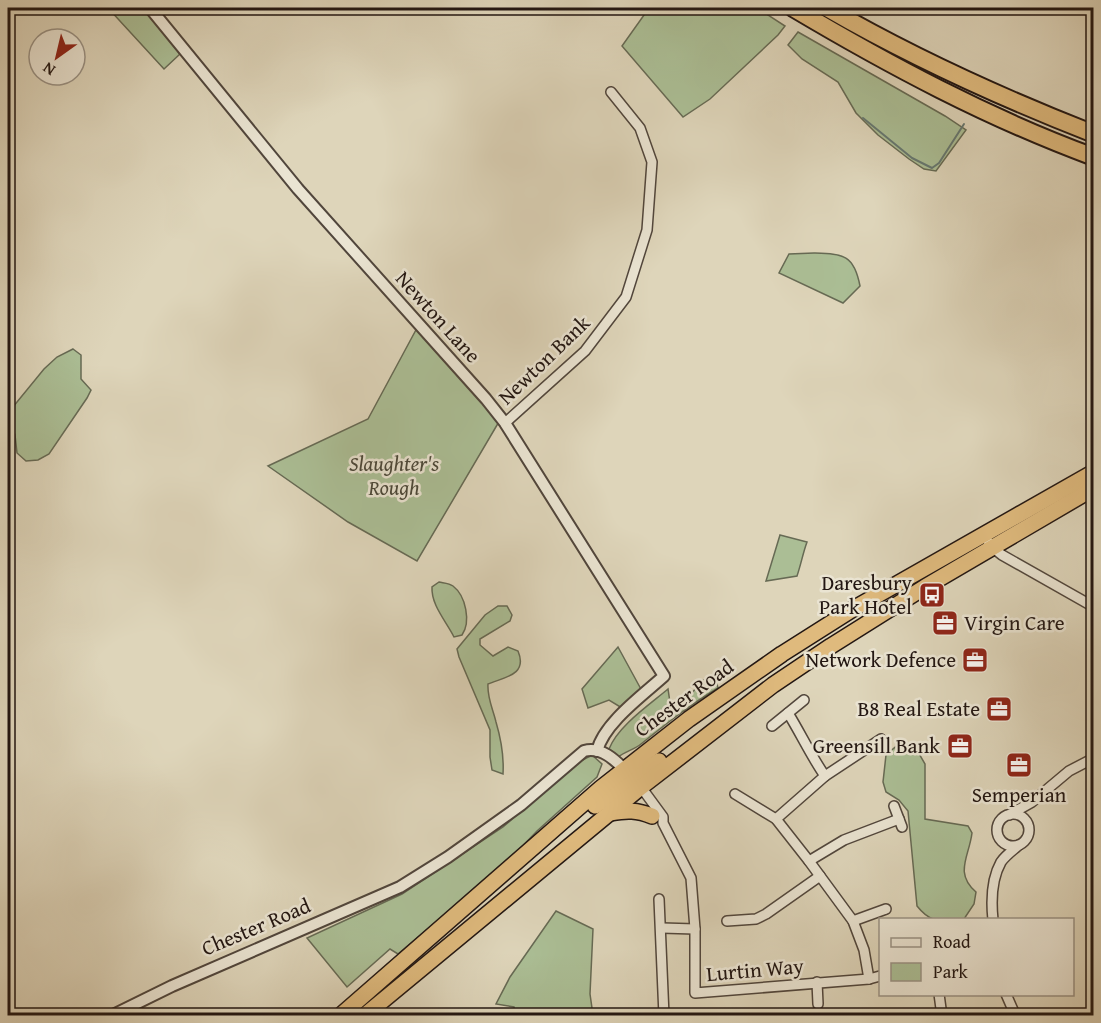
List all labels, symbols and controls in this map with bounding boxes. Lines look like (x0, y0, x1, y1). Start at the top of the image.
north arrow (27, 27, 87, 87)
text: N (37, 56, 60, 82)
street label: Newton Lane (388, 264, 488, 370)
street label: Newton Bank (491, 308, 597, 412)
park label: Slaughter's Rough (349, 448, 439, 503)
place label: Daresbury Park Hotel (819, 567, 913, 622)
bus stop icon: Daresbury Park Hotel (917, 580, 947, 610)
place label: Virgin Care (964, 607, 1065, 638)
office icon: Virgin Care (930, 608, 960, 638)
place label: Network Defence (806, 644, 956, 675)
office icon: Network Defence (960, 645, 990, 675)
street label: Chester Road (628, 651, 740, 744)
place label: B8 Real Estate (857, 693, 980, 724)
office icon: B8 Real Estate (984, 694, 1014, 724)
place label: Greensill Bank (813, 730, 940, 761)
office icon: Greensill Bank (945, 731, 975, 761)
office icon: Semperian (1004, 750, 1034, 780)
place label: Semperian (972, 779, 1067, 810)
street label: Chester Road (196, 889, 316, 963)
legend (879, 918, 1074, 996)
text: Road (933, 928, 971, 955)
street label: Lurtin Way (705, 950, 805, 989)
text: Park (933, 958, 969, 985)

